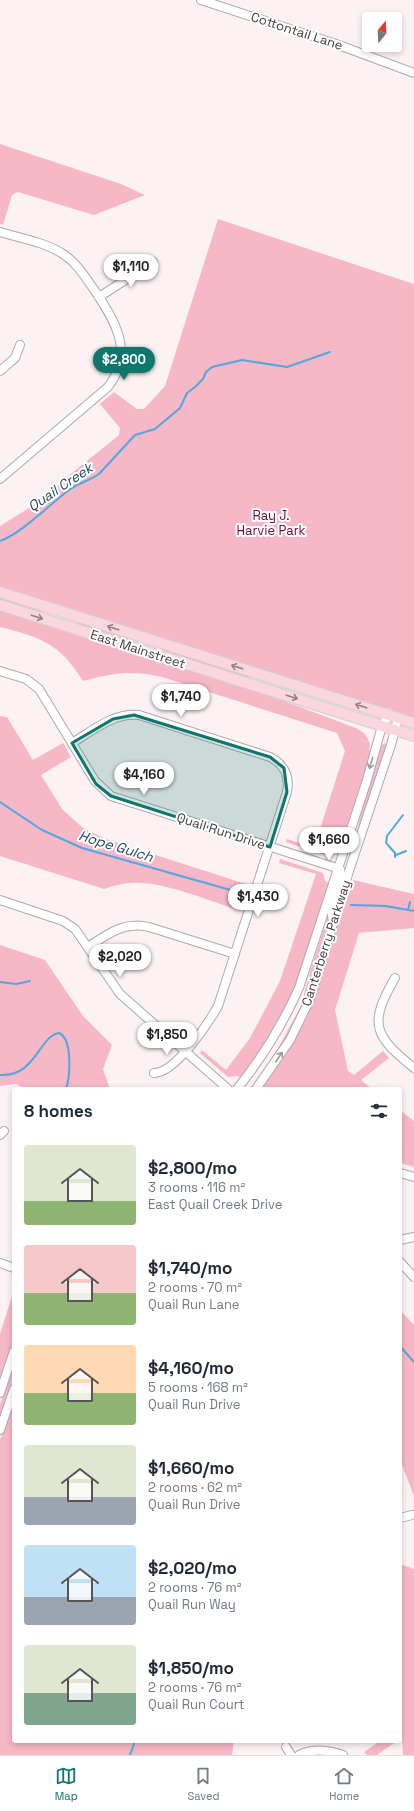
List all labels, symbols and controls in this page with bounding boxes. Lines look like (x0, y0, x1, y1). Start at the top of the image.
street label: Cottontail Lane (249, 8, 345, 54)
north arrow (362, 12, 402, 52)
map controls (362, 12, 402, 52)
pin: $1,110 (98, 254, 164, 288)
text: $1,110 (112, 258, 150, 275)
pin: $2,800 (91, 347, 157, 381)
text: $2,800 (102, 351, 146, 368)
water label: Quail Creek (24, 458, 97, 515)
park label: Ray J. Harvie Park (236, 507, 306, 539)
one-way arrow (31, 614, 44, 621)
one-way arrow (107, 624, 120, 631)
street label: East Mainstreet (88, 626, 188, 672)
one-way arrow (231, 663, 244, 670)
pin: $1,740 (148, 684, 214, 718)
text: $1,740 (161, 688, 201, 705)
one-way arrow (285, 694, 298, 701)
one-way arrow (355, 702, 368, 709)
one-way arrow (367, 757, 374, 770)
pin: $4,160 (111, 762, 177, 796)
text: $4,160 (123, 766, 165, 783)
street label: Quail Run Drive (174, 809, 268, 853)
water label: Hope Gulch (77, 826, 156, 866)
pin: $1,660 (296, 827, 362, 861)
text: $1,660 (308, 831, 350, 848)
street label: Canterberry Parkway (298, 878, 354, 1008)
pin: $1,430 (225, 884, 291, 918)
text: $1,430 (237, 888, 279, 905)
pin: $2,020 (87, 944, 153, 978)
text: $2,020 (98, 948, 142, 965)
pin: $1,850 (134, 1022, 200, 1056)
text: $1,850 (146, 1026, 188, 1043)
one-way arrow (275, 1052, 283, 1063)
text: 8 homes (24, 1100, 93, 1122)
icon: filters (368, 1100, 390, 1122)
text: $2,800/mo (148, 1157, 237, 1179)
icon: home (56, 1161, 104, 1209)
text: 3 rooms · 116 m² (148, 1179, 245, 1196)
text: East Quail Creek Drive (148, 1196, 283, 1213)
text: $1,740/mo (148, 1257, 232, 1279)
icon: home (56, 1261, 104, 1309)
text: 2 rooms · 70 m² (148, 1279, 242, 1296)
text: Quail Run Lane (148, 1296, 240, 1313)
text: $4,160/mo (148, 1357, 234, 1379)
icon: home (56, 1361, 104, 1409)
text: 5 rooms · 168 m² (148, 1379, 248, 1396)
text: Quail Run Drive (148, 1396, 240, 1413)
text: $1,660/mo (148, 1457, 234, 1479)
icon: home (56, 1461, 104, 1509)
text: 2 rooms · 62 m² (148, 1479, 242, 1496)
text: Quail Run Drive (148, 1496, 240, 1513)
text: $2,020/mo (148, 1557, 237, 1579)
icon: home (56, 1561, 104, 1609)
text: 2 rooms · 76 m² (148, 1579, 242, 1596)
text: Quail Run Way (148, 1596, 236, 1613)
text: $1,850/mo (148, 1657, 234, 1679)
icon: home (56, 1661, 104, 1709)
text: 2 rooms · 76 m² (148, 1679, 242, 1696)
text: Quail Run Court (148, 1696, 245, 1713)
tab: Map (55, 1765, 78, 1803)
tab: Saved (187, 1765, 220, 1803)
tab: Home (329, 1765, 359, 1803)

